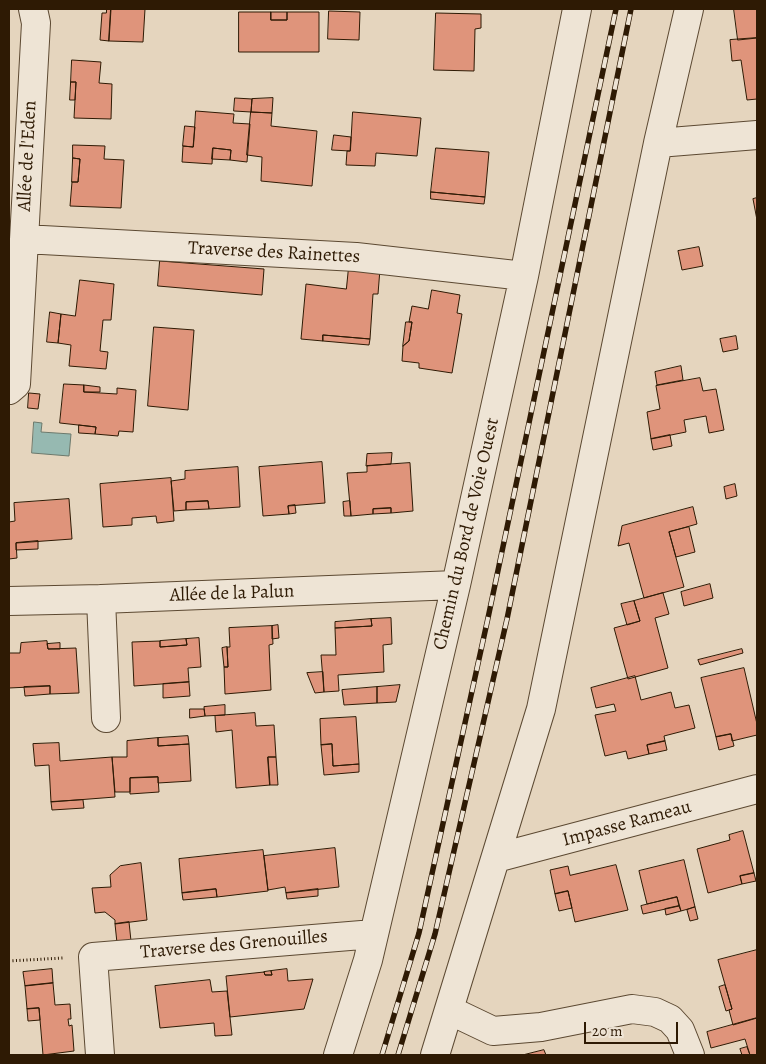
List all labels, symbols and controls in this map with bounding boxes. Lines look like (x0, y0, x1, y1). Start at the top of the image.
street label: Allée de l'Eden (14, 100, 42, 212)
street label: Traverse des Rainettes (187, 237, 361, 269)
street label: Chemin du Bord de Voie Ouest (429, 416, 505, 652)
street label: Allée de la Palun (169, 580, 295, 608)
street label: Impasse Rameau (560, 796, 694, 852)
street label: Traverse des Grenouilles (139, 925, 329, 965)
scale bar (586, 1012, 680, 1044)
text: 20 m (592, 1021, 623, 1041)

